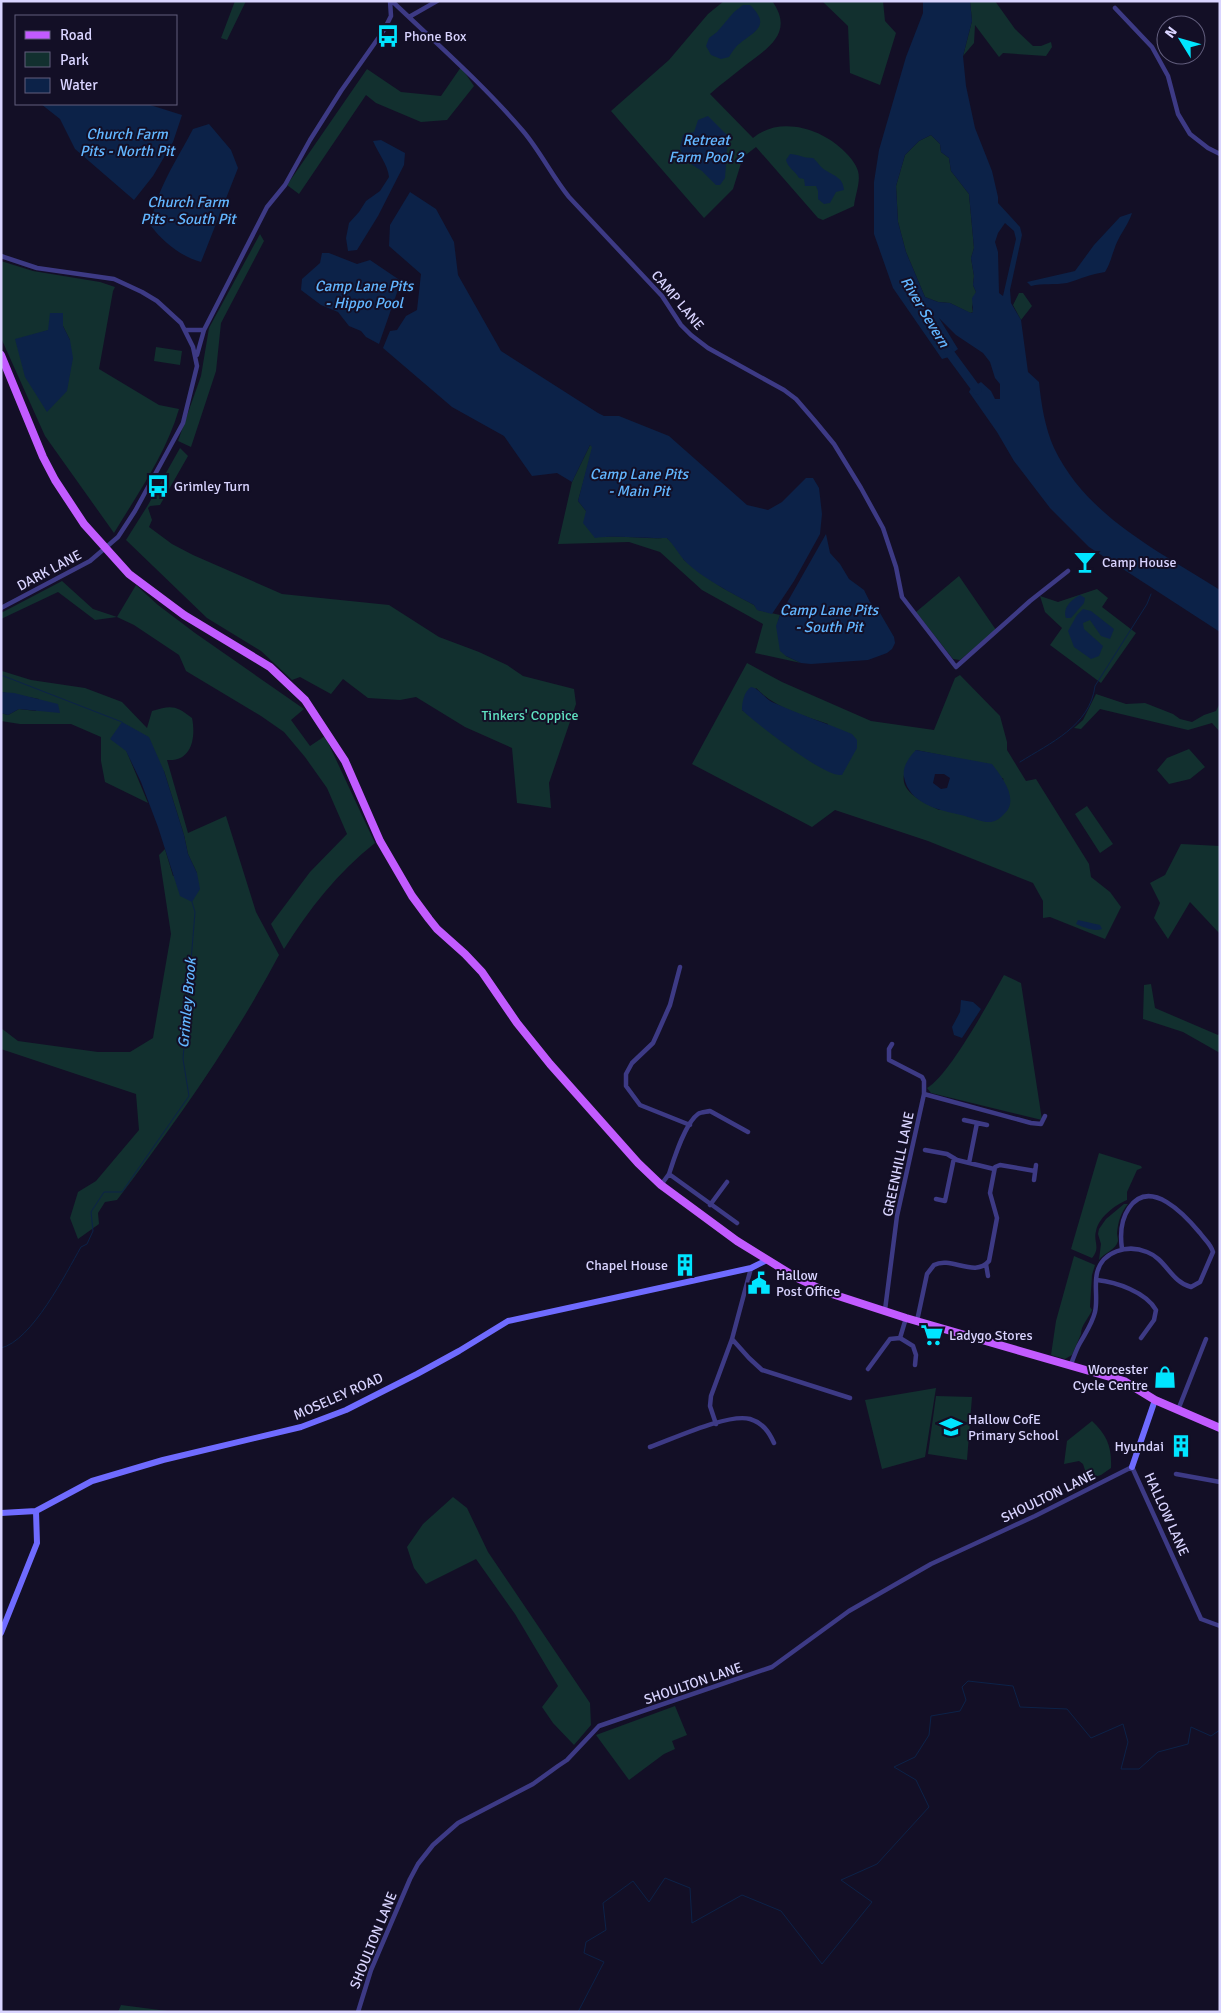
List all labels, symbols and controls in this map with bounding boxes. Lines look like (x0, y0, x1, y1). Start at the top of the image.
legend (15, 15, 178, 105)
north arrow (1156, 15, 1206, 65)
bus stop icon: Phone Box (375, 23, 401, 49)
text: N (1161, 23, 1181, 41)
text: Road (60, 26, 92, 44)
place label: Phone Box (404, 28, 467, 45)
text: Park (60, 51, 89, 69)
text: Water (60, 76, 98, 94)
water label: Church Farm Pits - North Pit (80, 125, 176, 160)
water label: Retreat Farm Pool 2 (668, 131, 744, 166)
water label: Church Farm Pits - South Pit (141, 193, 237, 228)
street label: CAMP LANE (648, 267, 707, 334)
water label: River Severn (897, 273, 954, 351)
water label: Camp Lane Pits - Hippo Pool (315, 277, 415, 312)
water label: Camp Lane Pits - Main Pit (590, 465, 690, 500)
bus stop icon: Grimley Turn (145, 473, 171, 499)
place label: Grimley Turn (174, 478, 250, 495)
street label: DARK LANE (14, 546, 84, 594)
bar icon: Camp House (1072, 549, 1098, 575)
place label: Camp House (1102, 554, 1177, 571)
water label: Camp Lane Pits - South Pit (780, 601, 880, 636)
park label: Tinkers' Coppice (481, 707, 579, 724)
water label: Grimley Brook (174, 956, 200, 1049)
street label: GREENHILL LANE (879, 1110, 918, 1218)
building icon: Chapel House (672, 1252, 698, 1278)
place label: Chapel House (586, 1257, 668, 1274)
place label: Hallow Post Office (776, 1267, 840, 1300)
public building icon: Hallow Post Office (746, 1270, 772, 1296)
supermarket icon: Ladygo Stores (919, 1322, 945, 1348)
place label: Ladygo Stores (949, 1327, 1033, 1344)
place label: Worcester Cycle Centre (1073, 1361, 1149, 1394)
shop icon: Worcester Cycle Centre (1152, 1364, 1178, 1390)
street label: MOSELEY ROAD (291, 1369, 386, 1424)
place label: Hallow CofE Primary School (968, 1411, 1059, 1444)
school or university icon: Hallow CofE Primary School (938, 1414, 964, 1440)
building icon: Hyundai (1168, 1433, 1194, 1459)
place label: Hyundai (1114, 1438, 1164, 1455)
street label: SHOULTON LANE (998, 1466, 1098, 1527)
street label: HALLOW LANE (1141, 1470, 1193, 1559)
street label: SHOULTON LANE (642, 1659, 745, 1708)
street label: SHOULTON LANE (346, 1889, 401, 1991)

